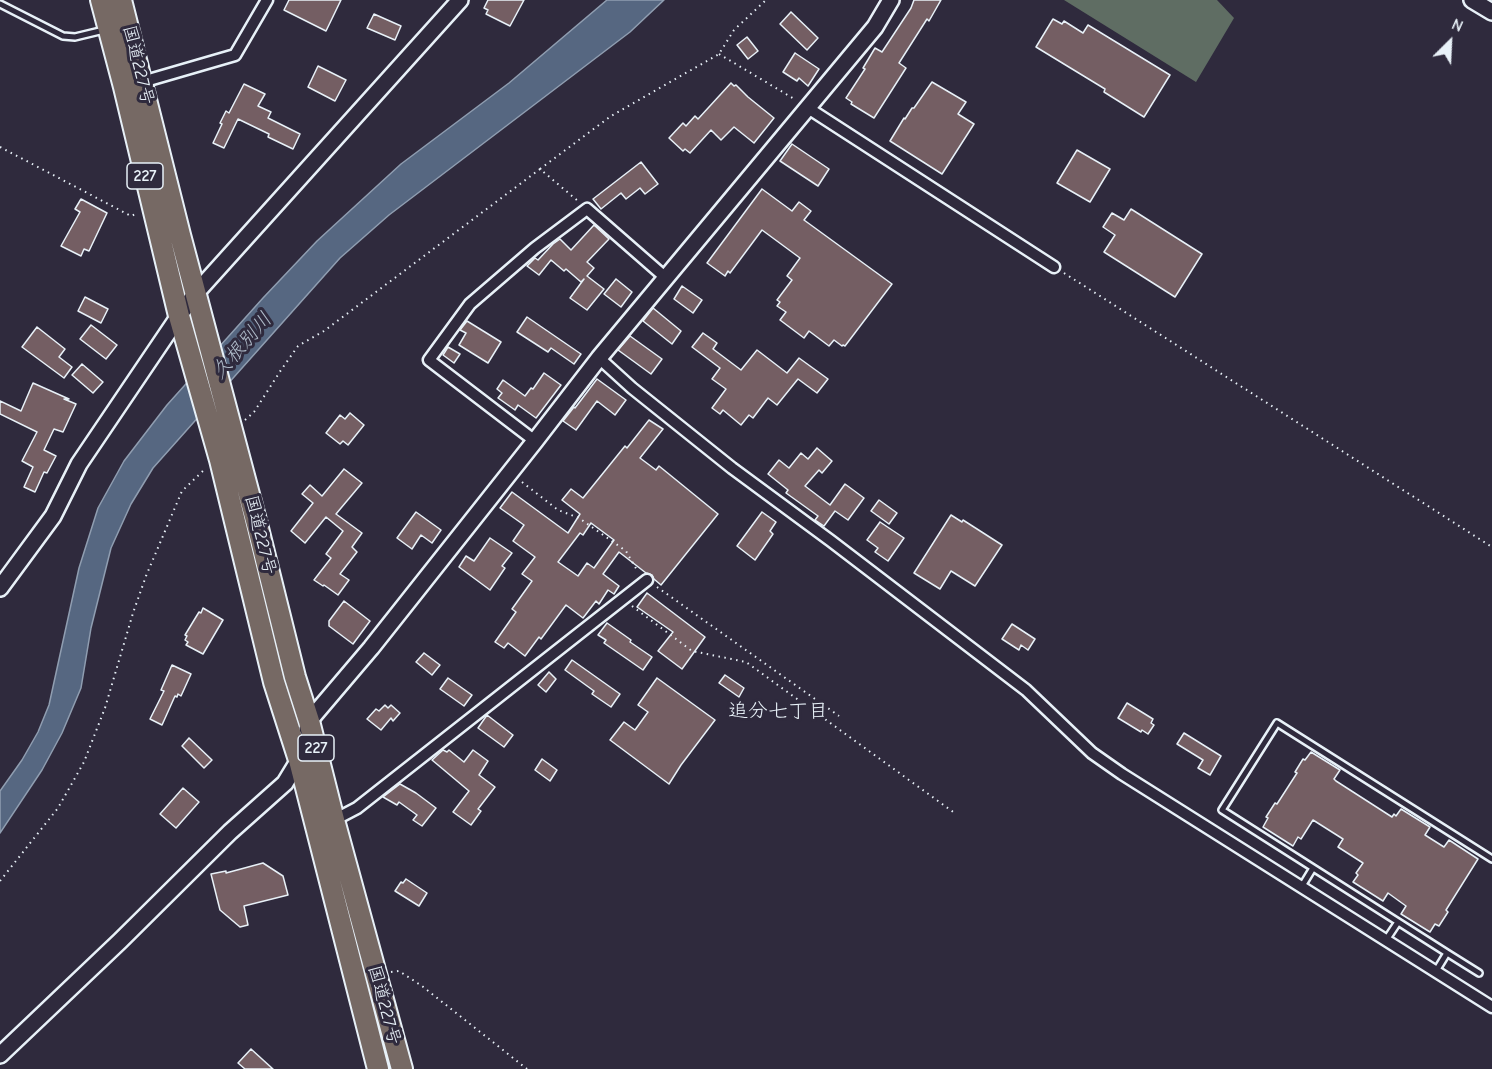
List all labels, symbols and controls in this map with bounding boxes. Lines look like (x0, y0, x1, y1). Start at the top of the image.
north arrow (1420, 12, 1480, 72)
text: N (1449, 15, 1466, 36)
street label: 国道227号 (118, 23, 158, 107)
road number: 227 (127, 163, 163, 189)
water label: 久根別川 (207, 308, 277, 384)
street label: 国道227号 (240, 493, 280, 577)
district label: 追分七丁目 (728, 699, 828, 723)
road number: 227 (298, 735, 334, 761)
street label: 国道227号 (363, 963, 405, 1047)

